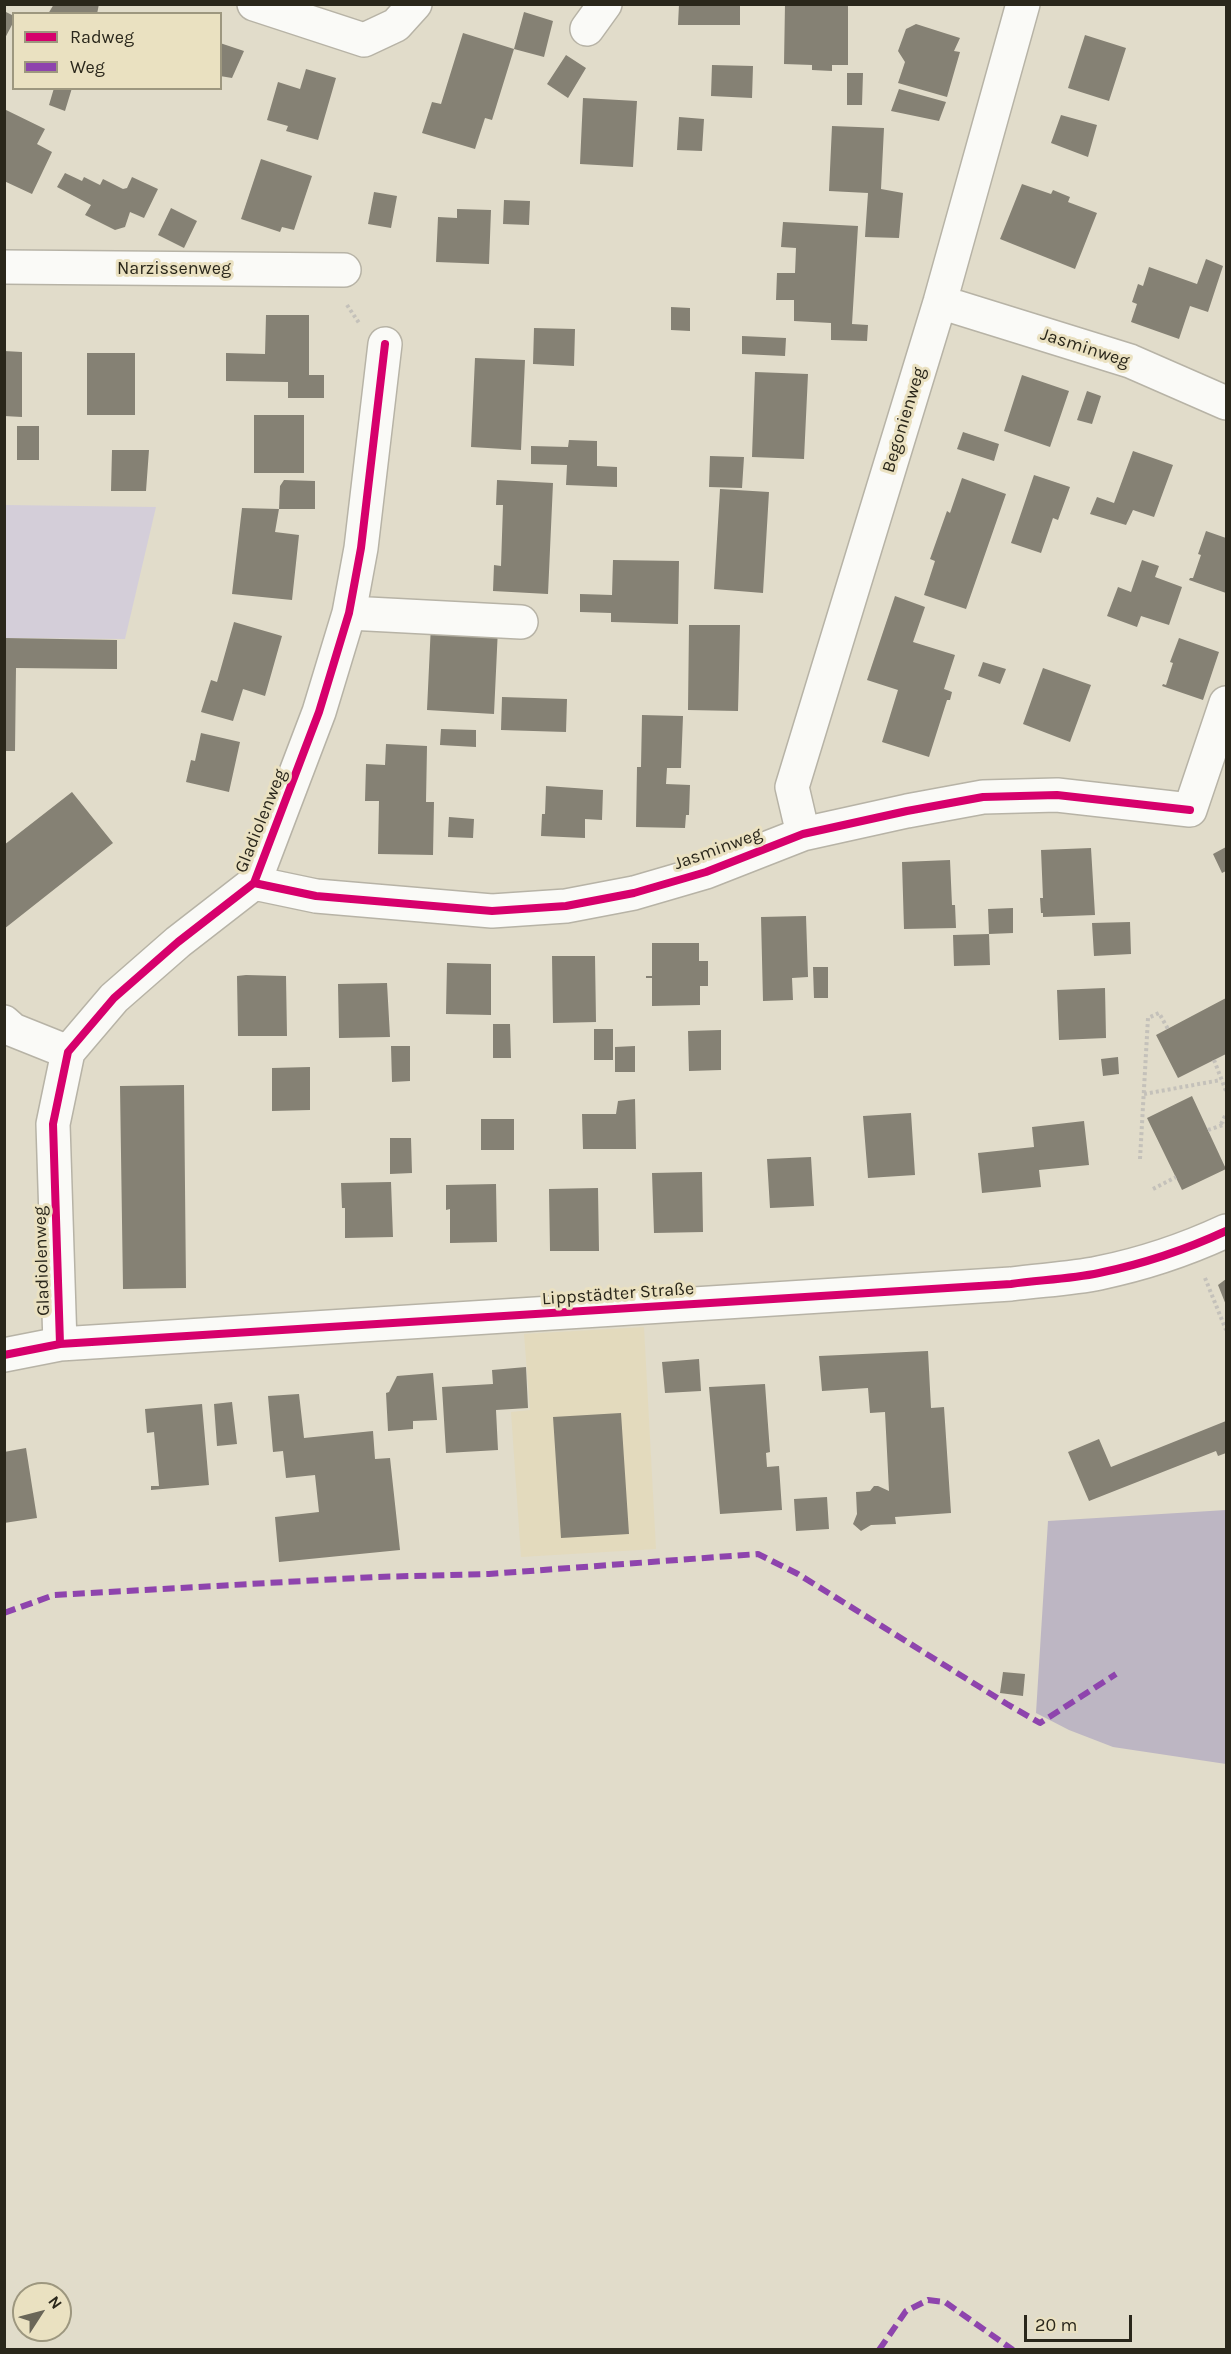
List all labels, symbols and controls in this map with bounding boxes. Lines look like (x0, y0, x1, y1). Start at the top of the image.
legend (12, 12, 222, 90)
text: Radweg (70, 26, 134, 48)
text: Weg (70, 56, 105, 78)
street label: Narzissenweg (117, 258, 231, 280)
street label: Jasminweg (1038, 323, 1132, 373)
street label: Begonienweg (878, 365, 930, 475)
street label: Gladiolenweg (230, 766, 292, 876)
street label: Jasminweg (671, 823, 765, 875)
street label: Gladiolenweg (29, 1206, 55, 1316)
street label: Lippstädter Straße (541, 1278, 695, 1310)
north arrow (12, 2282, 72, 2342)
text: N (44, 2292, 66, 2313)
scale bar (1027, 2303, 1135, 2341)
text: 20 m (1035, 2314, 1077, 2336)

